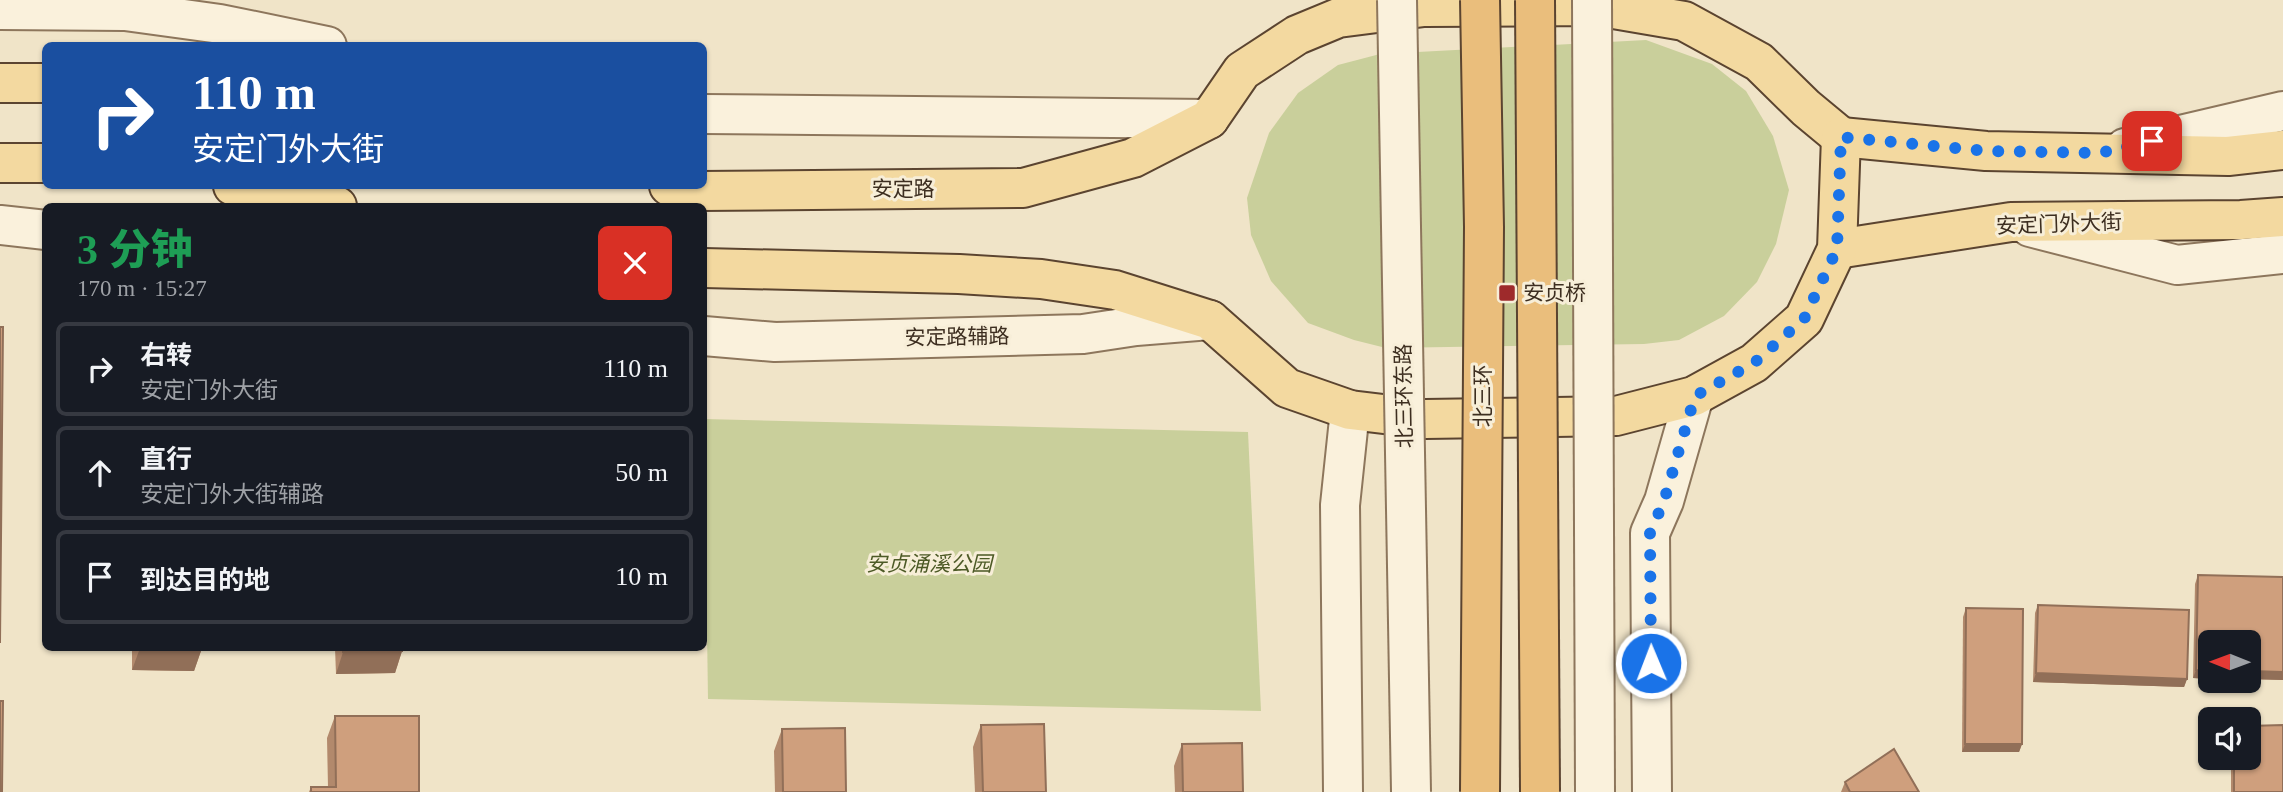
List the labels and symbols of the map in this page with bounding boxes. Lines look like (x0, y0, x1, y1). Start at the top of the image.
pin (2122, 111, 2182, 171)
street label: 安定路 (872, 177, 935, 201)
street label: 安定门外大街 (1996, 210, 2122, 238)
place label: 安贞桥 (1523, 281, 1586, 305)
marker: 安贞桥 (1497, 283, 1517, 303)
street label: 安定路辅路 (904, 324, 1010, 350)
street label: 北三环东路 (1391, 343, 1417, 449)
street label: 北三环 (1471, 365, 1495, 428)
park label: 安贞涌溪公园 (866, 552, 995, 576)
position arrow (1614, 626, 1688, 700)
north arrow (2198, 630, 2261, 693)

